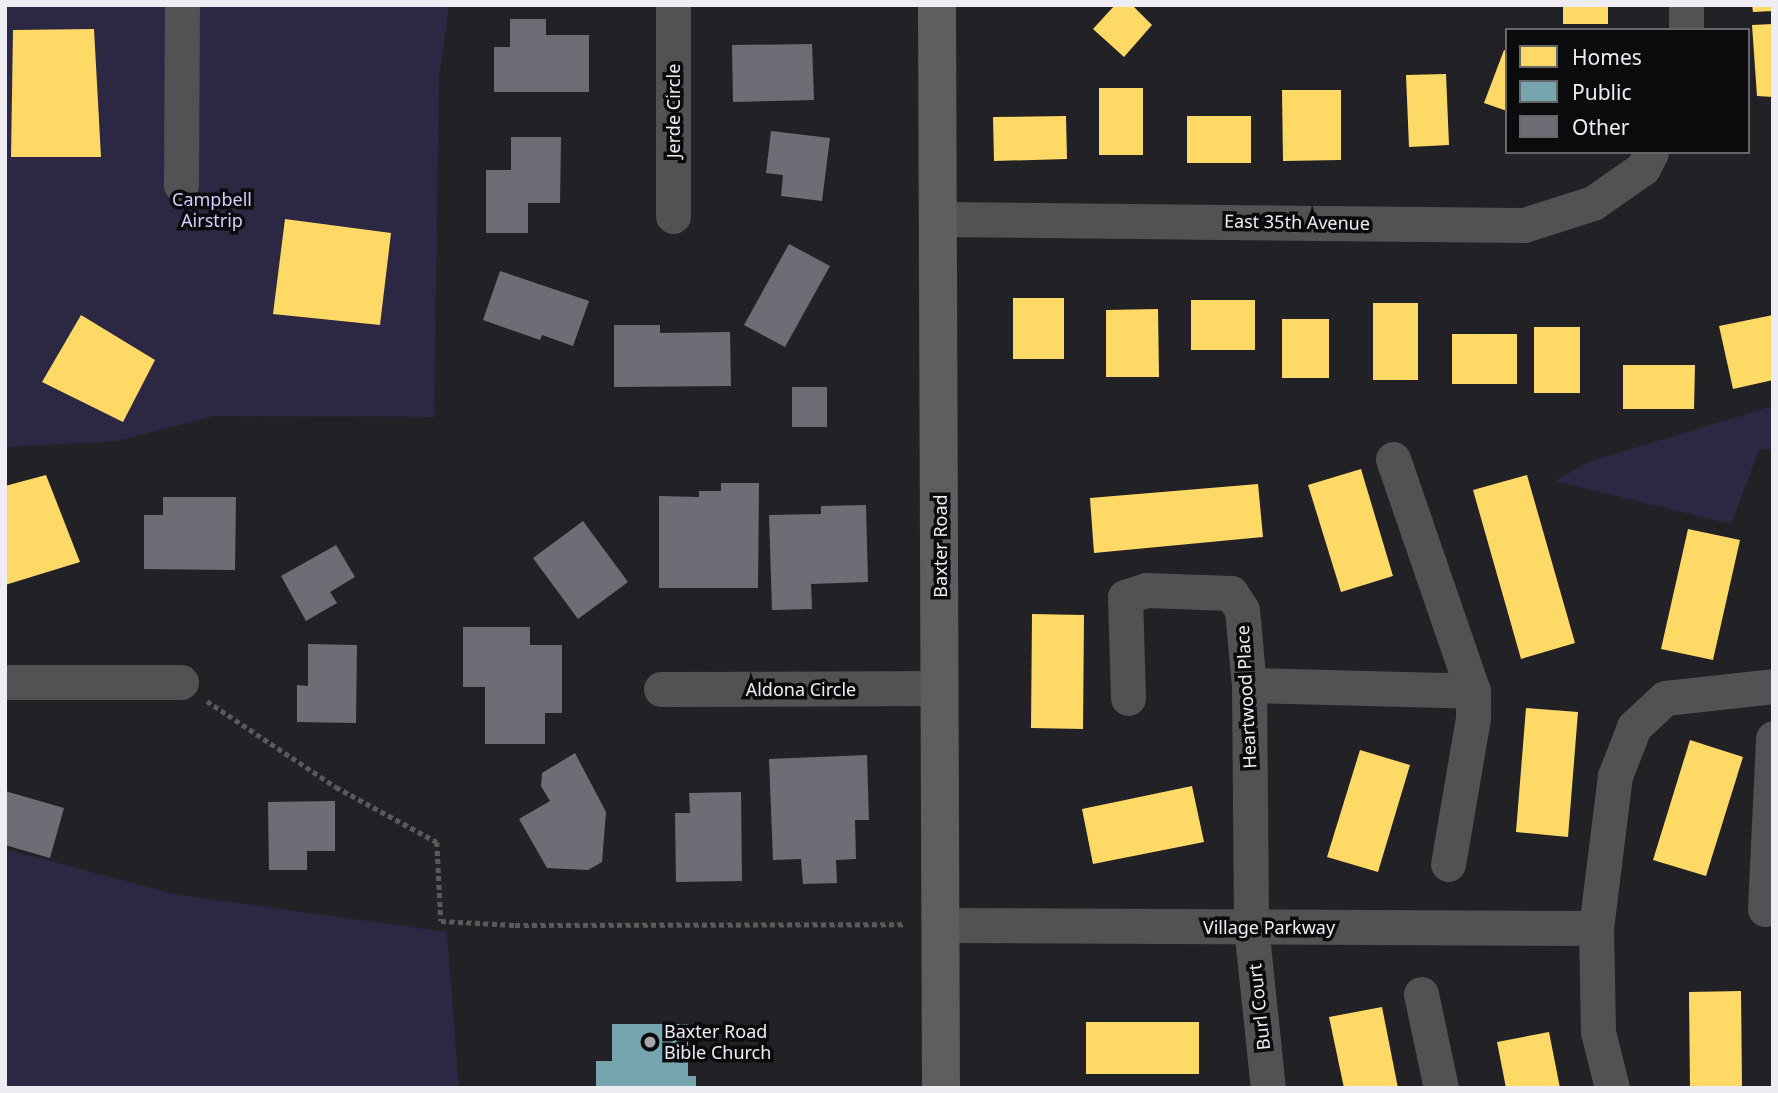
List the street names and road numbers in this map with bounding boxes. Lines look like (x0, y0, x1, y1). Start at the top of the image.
street label: Jerde Circle (662, 64, 684, 158)
street label: East 35th Avenue (1224, 210, 1370, 234)
street label: Baxter Road (929, 494, 951, 598)
street label: Heartwood Place (1231, 625, 1261, 769)
street label: Aldona Circle (746, 678, 856, 700)
street label: Village Parkway (1203, 916, 1335, 938)
street label: Burl Court (1244, 963, 1274, 1051)

